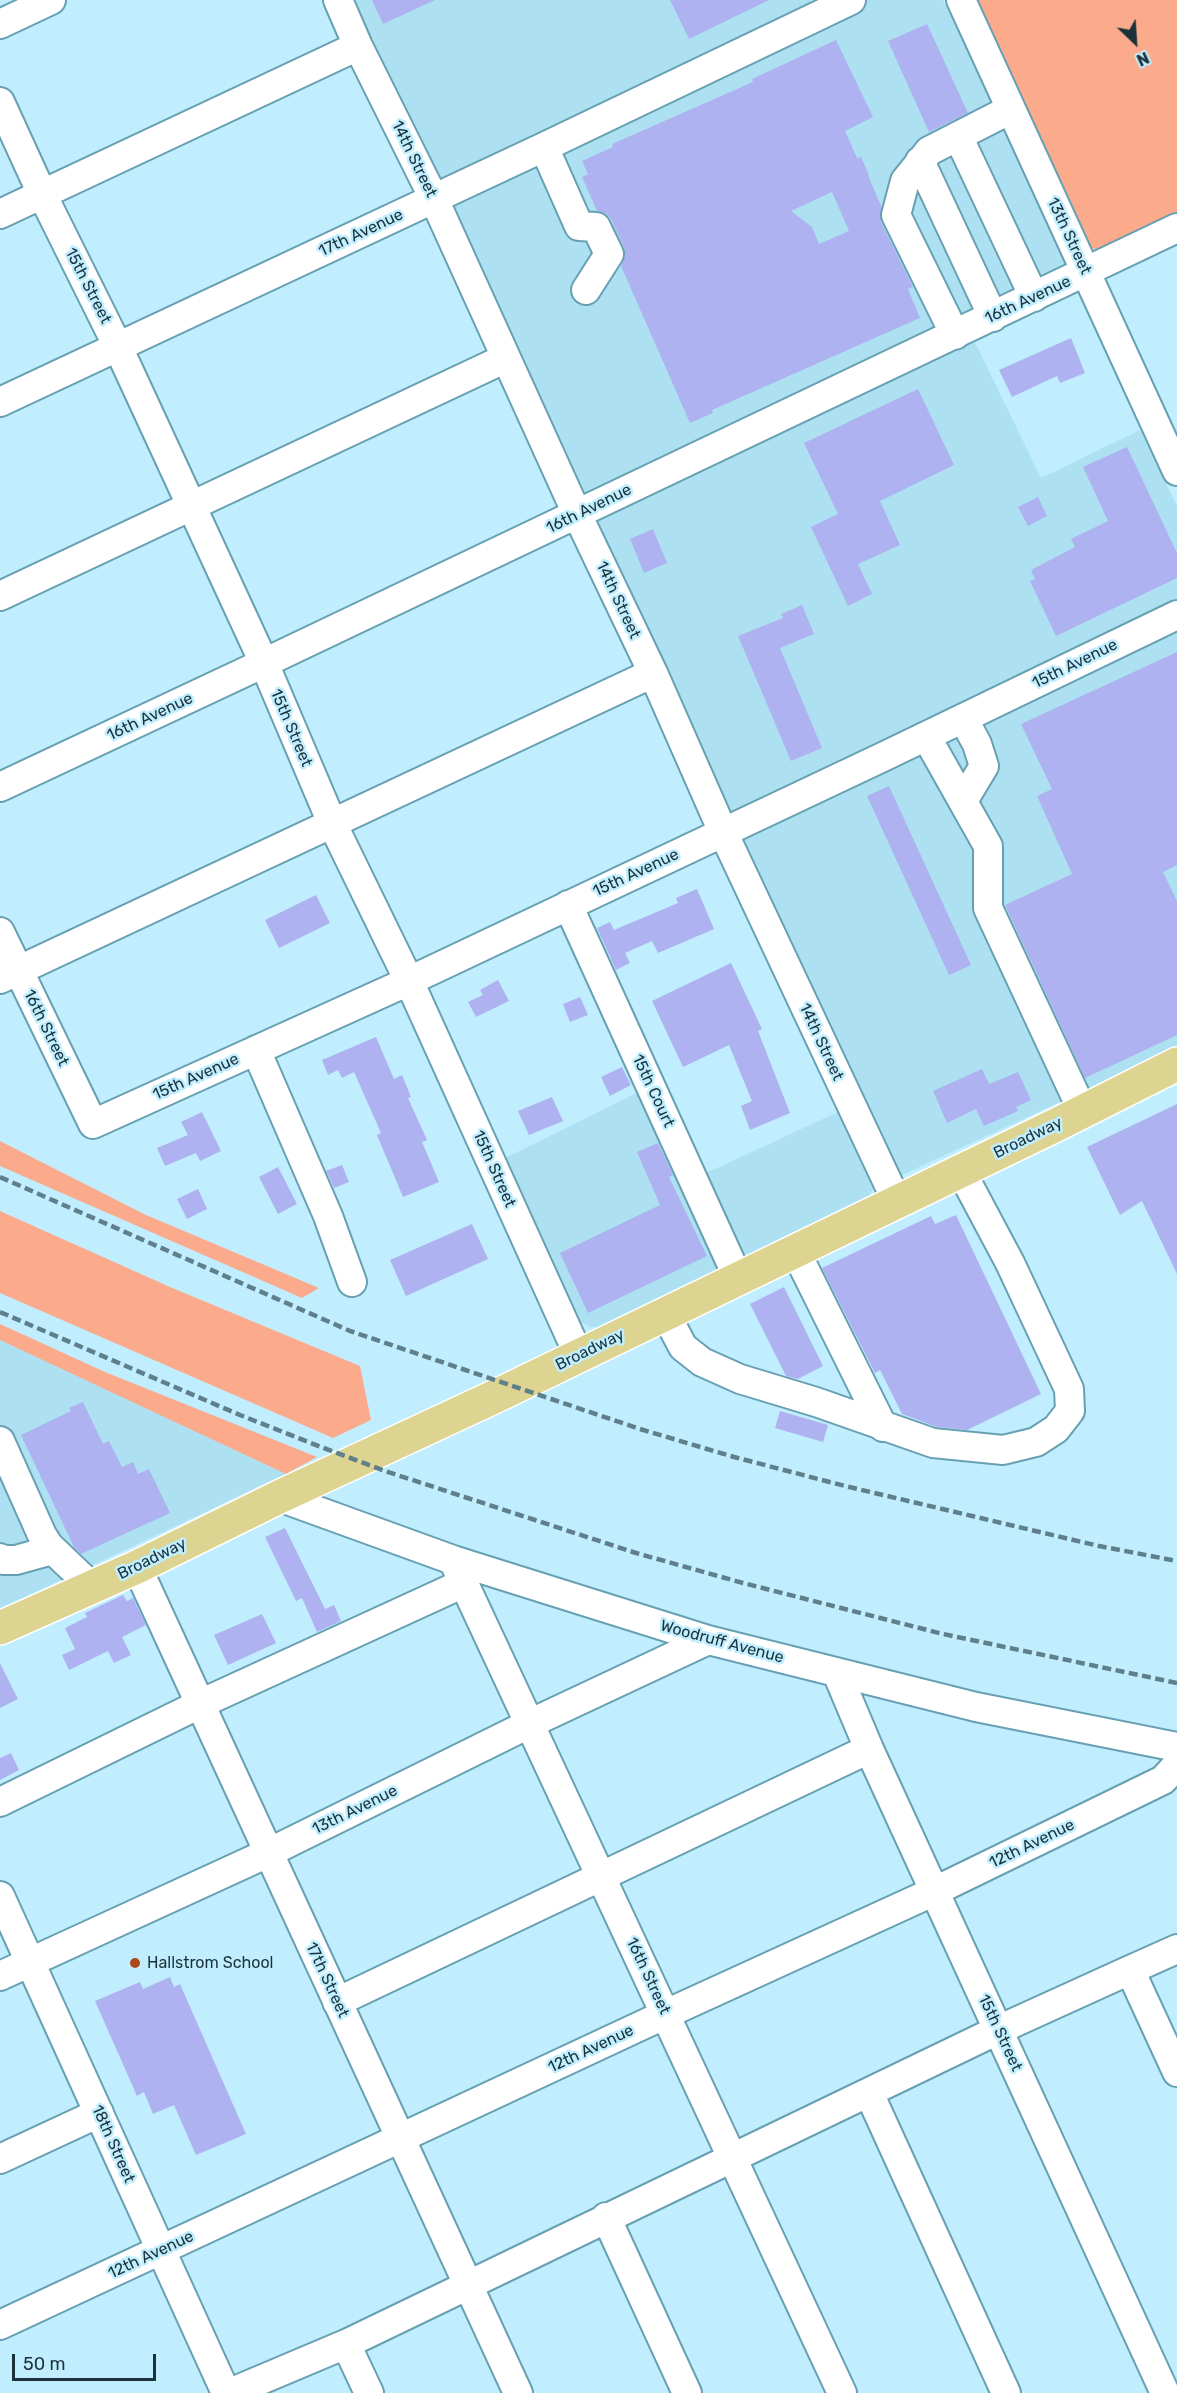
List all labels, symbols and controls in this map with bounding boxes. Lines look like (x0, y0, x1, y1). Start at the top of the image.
north arrow (1105, 12, 1165, 72)
text: N (1134, 48, 1152, 70)
street label: 14th Street (387, 118, 441, 200)
street label: 13th Street (1043, 194, 1095, 278)
street label: 17th Avenue (316, 205, 406, 261)
street label: 15th Street (61, 245, 115, 327)
street label: 16th Avenue (982, 272, 1074, 328)
street label: 16th Avenue (543, 480, 635, 538)
street label: 14th Street (592, 558, 644, 642)
street label: 15th Avenue (1029, 635, 1121, 693)
street label: 15th Street (266, 686, 316, 770)
street label: 16th Avenue (104, 689, 196, 745)
street label: 15th Avenue (590, 845, 682, 901)
street label: 16th Street (19, 987, 73, 1069)
street label: 14th Street (795, 1000, 847, 1084)
street label: 15th Avenue (150, 1049, 242, 1105)
street label: 15th Court (628, 1052, 678, 1130)
street label: Broadway (990, 1113, 1066, 1163)
street label: 15th Street (468, 1127, 520, 1211)
street label: Broadway (552, 1325, 628, 1375)
street label: Broadway (114, 1534, 190, 1584)
street label: Woodruff Avenue (658, 1616, 786, 1668)
street label: 13th Avenue (309, 1781, 401, 1839)
street label: 12th Avenue (986, 1815, 1078, 1873)
street label: 16th Street (622, 1934, 674, 2018)
street label: 17th Street (301, 1939, 353, 2021)
place label: Hallstrom School (147, 1953, 273, 1973)
marker: Hallstrom School (128, 1956, 142, 1970)
street label: 15th Street (974, 1992, 1026, 2074)
street label: 12th Avenue (545, 2021, 637, 2077)
street label: 18th Street (87, 2102, 139, 2186)
street label: 12th Avenue (105, 2227, 197, 2283)
scale bar (15, 2342, 159, 2380)
text: 50 m (23, 2353, 66, 2375)

